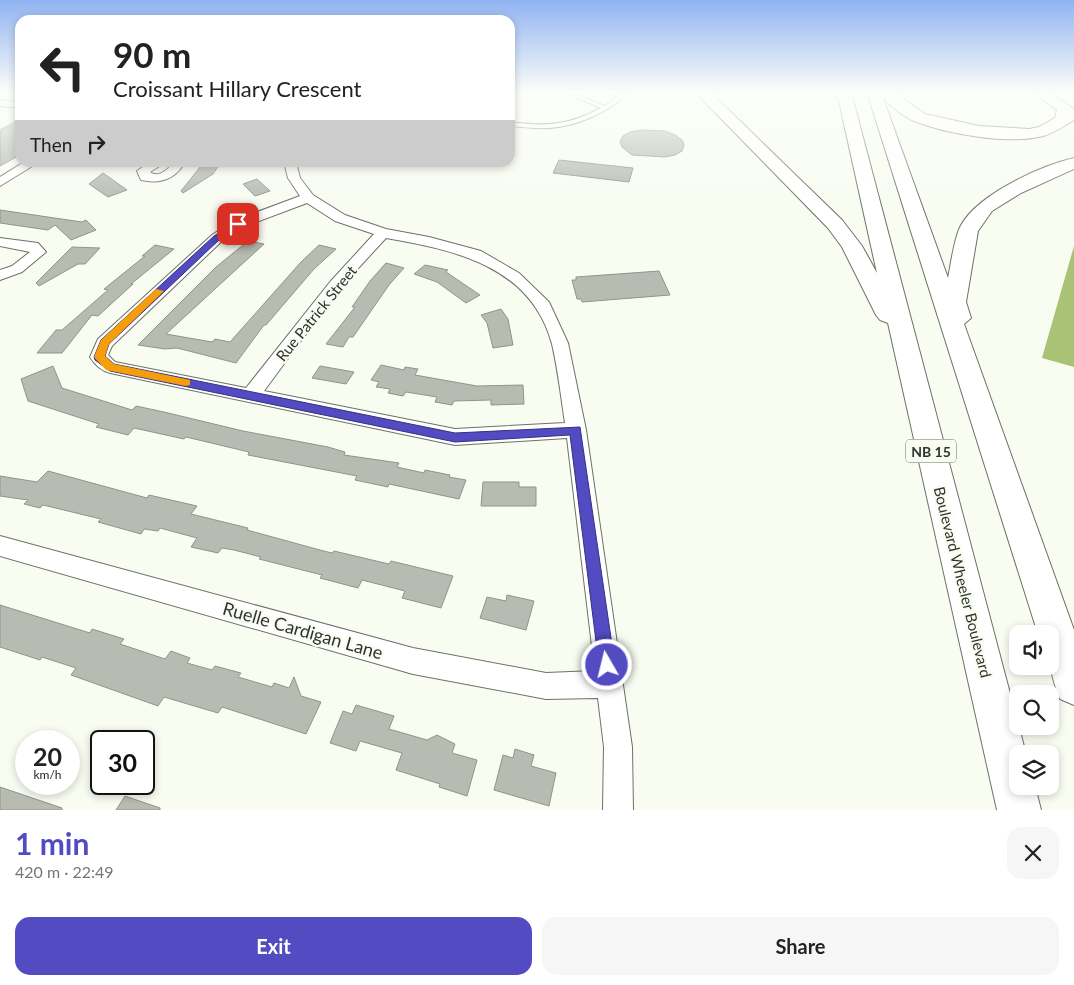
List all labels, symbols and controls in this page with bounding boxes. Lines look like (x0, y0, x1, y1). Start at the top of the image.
text: 90 m (113, 33, 191, 75)
icon: left (30, 35, 95, 100)
text: Croissant Hillary Crescent (113, 75, 362, 102)
icon: right (82, 130, 110, 158)
text: Then (30, 133, 72, 156)
pin (217, 203, 259, 245)
icon: arrive (224, 210, 252, 238)
street label: Rue Patrick Street (272, 261, 360, 364)
road number: NB 15 (906, 440, 956, 462)
street label: Boulevard Wheeler Boulevard (931, 485, 995, 679)
street label: Ruelle Cardigan Lane (221, 597, 385, 663)
map controls (1009, 625, 1059, 795)
button: sound (1009, 625, 1059, 675)
position arrow (580, 638, 632, 690)
button: search (1009, 685, 1059, 735)
speed limit sign: 30 (90, 730, 155, 795)
text: 20 (33, 741, 62, 771)
button: layers (1009, 745, 1059, 795)
text: km/h (33, 767, 62, 782)
text: 1 min (15, 825, 89, 861)
button: close (1007, 827, 1059, 879)
text: 420 m · 22:49 (15, 862, 114, 881)
button: Exit (15, 917, 532, 975)
button: Share (542, 917, 1059, 975)

